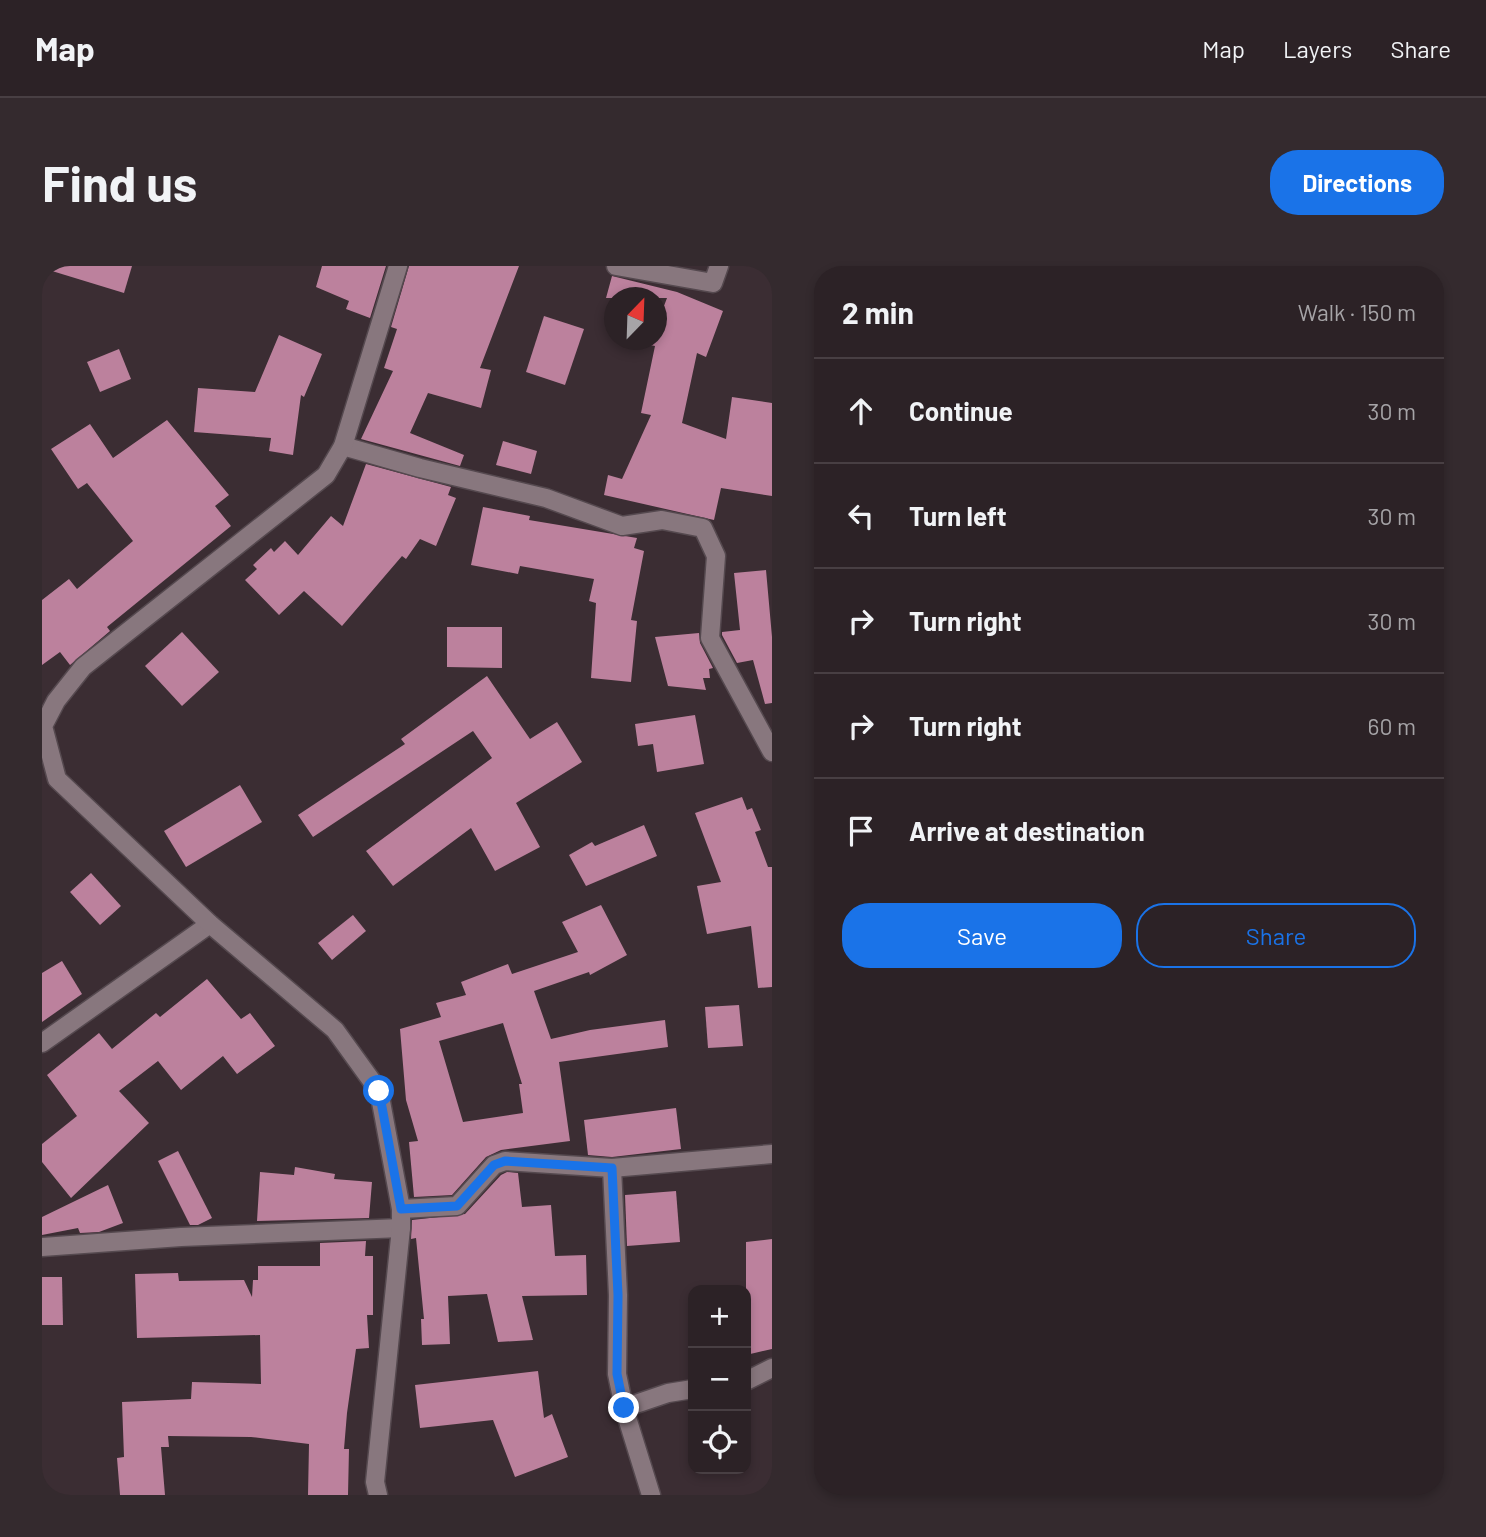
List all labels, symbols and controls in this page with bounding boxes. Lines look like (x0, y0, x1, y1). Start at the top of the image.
text: Map (35, 28, 95, 68)
text: Map (1202, 34, 1245, 63)
text: Layers (1283, 34, 1352, 63)
text: Share (1390, 34, 1451, 63)
button: Directions (1270, 150, 1444, 215)
text: Find us (42, 153, 197, 212)
north arrow (604, 287, 667, 350)
text: 2 min (842, 294, 914, 330)
text: Walk · 150 m (1298, 298, 1416, 326)
icon: ahead (842, 392, 880, 430)
text: Continue (909, 395, 1013, 426)
text: 30 m (1368, 397, 1416, 425)
icon: left (842, 497, 880, 535)
text: Turn left (909, 500, 1007, 531)
text: 30 m (1368, 502, 1416, 530)
icon: right (842, 602, 880, 640)
text: Turn right (909, 605, 1022, 636)
text: 30 m (1368, 607, 1416, 635)
icon: right (842, 707, 880, 745)
text: Turn right (909, 710, 1022, 741)
text: 60 m (1368, 712, 1416, 740)
icon: arrive (842, 812, 880, 850)
text: Arrive at destination (909, 815, 1145, 846)
button: Save (842, 903, 1122, 968)
button: Share (1136, 903, 1416, 968)
route start (363, 1075, 394, 1106)
map controls (688, 1285, 751, 1474)
button: + (688, 1285, 751, 1348)
button: − (688, 1348, 751, 1411)
route end (608, 1392, 639, 1423)
button: locate (688, 1411, 751, 1474)

